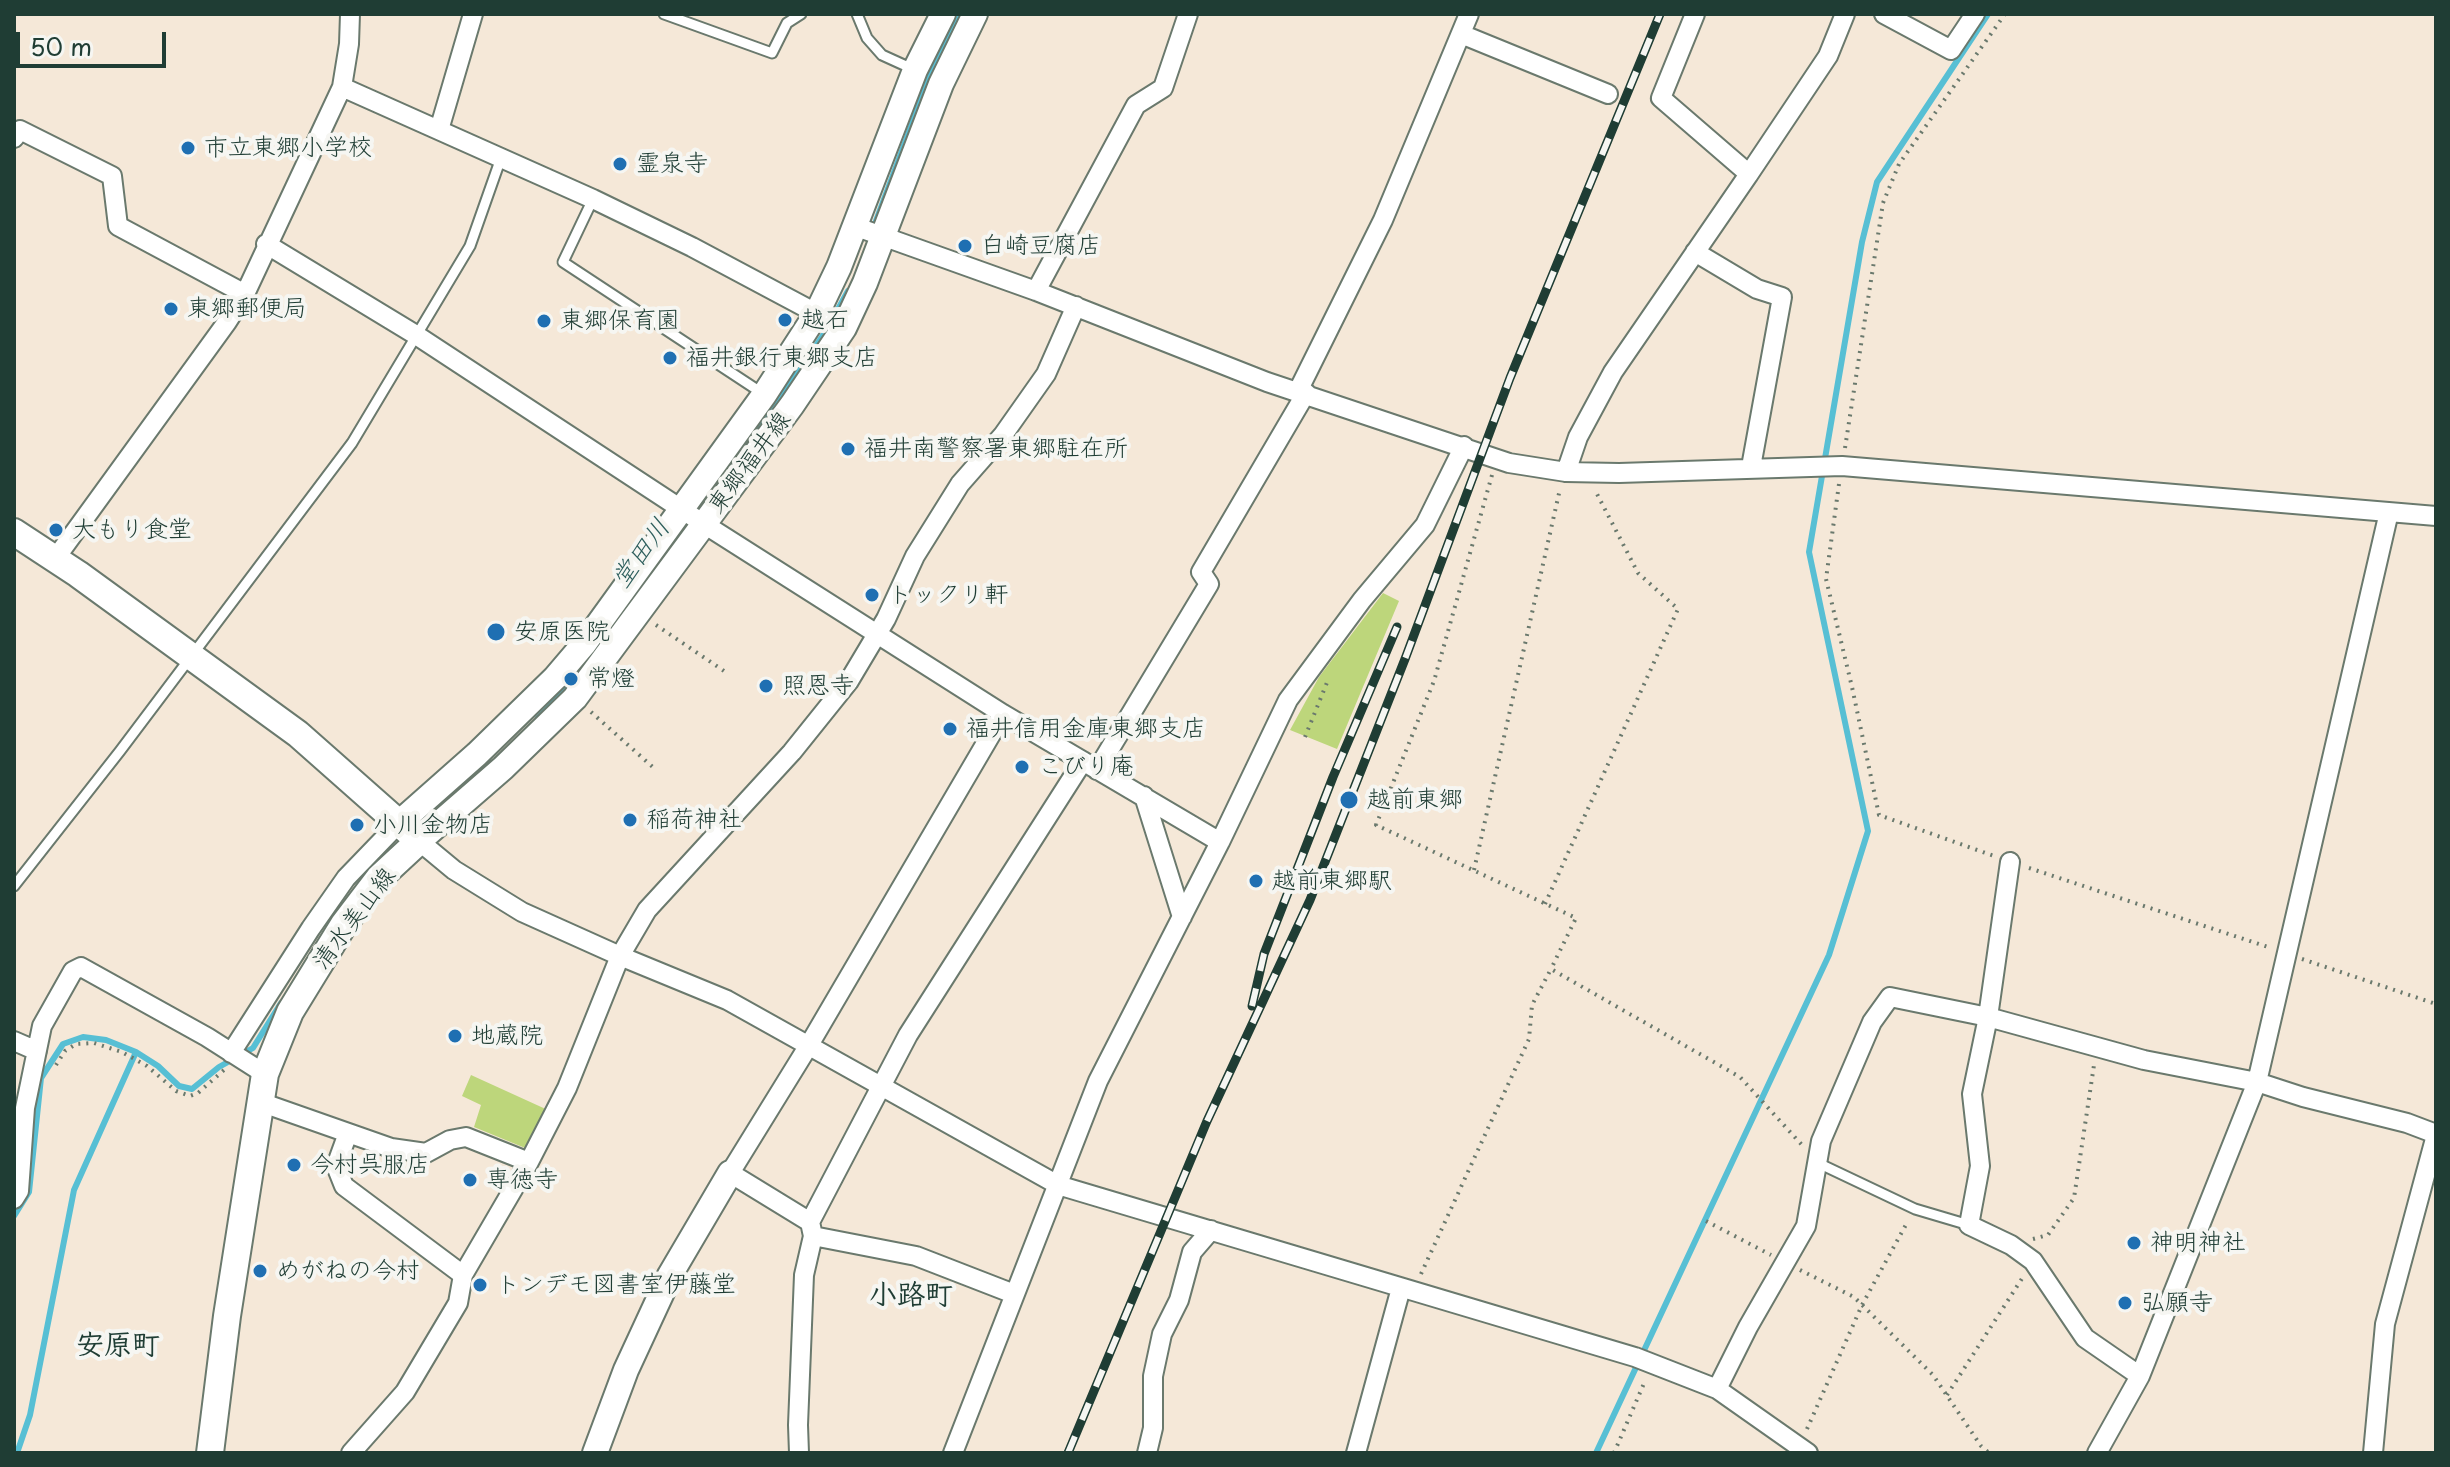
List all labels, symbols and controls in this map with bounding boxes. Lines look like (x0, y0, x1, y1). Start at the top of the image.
scale bar (20, 16, 170, 66)
text: 50 m (30, 28, 92, 64)
place label: 市立東郷小学校 (204, 134, 372, 162)
marker: 市立東郷小学校 (179, 139, 197, 157)
place label: 霊泉寺 (636, 150, 708, 178)
marker: 霊泉寺 (611, 155, 629, 173)
place label: 白崎豆腐店 (981, 232, 1101, 260)
marker: 白崎豆腐店 (956, 237, 974, 255)
place label: 東郷郵便局 (187, 295, 307, 323)
marker: 東郷郵便局 (162, 300, 180, 318)
place label: 越石 (801, 306, 849, 334)
place label: 東郷保育園 (560, 307, 680, 335)
marker: 越石 (776, 311, 794, 329)
marker: 東郷保育園 (535, 312, 553, 330)
place label: 福井銀行東郷支店 (686, 344, 878, 372)
marker: 福井銀行東郷支店 (661, 349, 679, 367)
street label: 東郷福井線 (702, 406, 798, 520)
place label: 福井南警察署東郷駐在所 (864, 435, 1128, 463)
marker: 福井南警察署東郷駐在所 (839, 440, 857, 458)
water label: 堂田川 (606, 513, 678, 595)
place label: 大もり食堂 (72, 516, 192, 544)
marker: 大もり食堂 (47, 521, 65, 539)
place label: トックリ軒 (888, 581, 1008, 609)
marker: トックリ軒 (863, 586, 881, 604)
place label: 安原医院 (514, 618, 610, 646)
marker: 安原医院 (485, 621, 507, 643)
place label: 常燈 (587, 665, 635, 693)
marker: 常燈 (562, 670, 580, 688)
place label: 照恩寺 (782, 672, 854, 700)
marker: 照恩寺 (757, 677, 775, 695)
place label: 福井信用金庫東郷支店 (966, 715, 1206, 743)
marker: 福井信用金庫東郷支店 (941, 720, 959, 738)
place label: こびり庵 (1038, 753, 1134, 781)
marker: こびり庵 (1013, 758, 1031, 776)
place label: 越前東郷 (1367, 786, 1463, 814)
marker: 越前東郷 (1338, 789, 1360, 811)
place label: 稲荷神社 (646, 806, 742, 834)
place label: 小川金物店 (373, 811, 493, 839)
marker: 稲荷神社 (621, 811, 639, 829)
marker: 小川金物店 (348, 816, 366, 834)
street label: 清水美山線 (307, 862, 403, 976)
place label: 越前東郷駅 (1272, 867, 1392, 895)
marker: 越前東郷駅 (1247, 872, 1265, 890)
place label: 地蔵院 (471, 1022, 543, 1050)
marker: 地蔵院 (446, 1027, 464, 1045)
place label: 今村呉服店 (310, 1151, 430, 1179)
marker: 今村呉服店 (285, 1156, 303, 1174)
place label: 専徳寺 (486, 1166, 558, 1194)
marker: 専徳寺 (461, 1171, 479, 1189)
place label: 神明神社 (2150, 1229, 2246, 1257)
marker: 神明神社 (2125, 1234, 2143, 1252)
place label: めがねの今村 (276, 1257, 420, 1285)
marker: めがねの今村 (251, 1262, 269, 1280)
place label: トンデモ図書室伊藤堂 (496, 1271, 736, 1299)
marker: トンデモ図書室伊藤堂 (471, 1276, 489, 1294)
district label: 小路町 (869, 1279, 953, 1313)
place label: 弘願寺 (2141, 1289, 2213, 1317)
marker: 弘願寺 (2116, 1294, 2134, 1312)
district label: 安原町 (76, 1329, 160, 1363)

